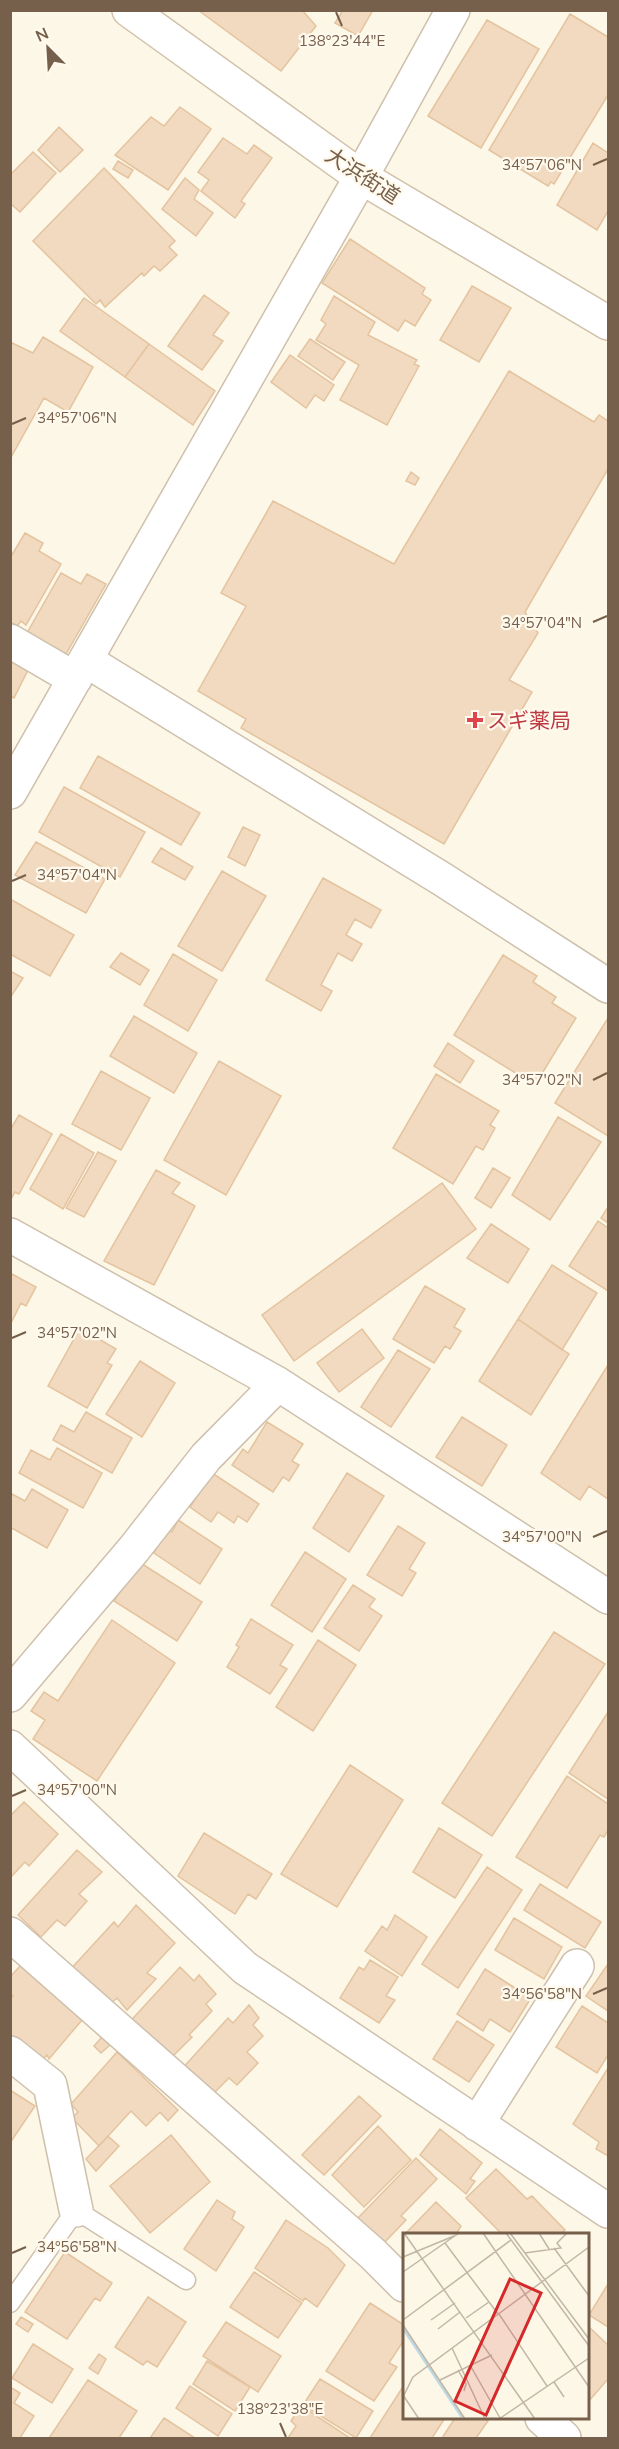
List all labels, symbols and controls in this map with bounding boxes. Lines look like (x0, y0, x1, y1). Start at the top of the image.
north arrow (18, 18, 78, 78)
text: N (32, 23, 51, 46)
text: 138°23'44"E (299, 31, 385, 50)
street label: 大浜街道 (321, 141, 405, 209)
text: 34°57'06"N (502, 155, 582, 174)
text: 34°57'06"N (37, 408, 117, 427)
text: 34°57'04"N (502, 613, 582, 632)
place label: スギ薬局 (487, 707, 571, 733)
marker: スギ薬局 (468, 713, 482, 727)
text: 34°57'04"N (37, 865, 117, 884)
text: 34°57'02"N (502, 1070, 582, 1089)
text: 34°57'02"N (37, 1323, 117, 1342)
text: 34°57'00"N (502, 1527, 582, 1546)
text: 34°57'00"N (37, 1780, 117, 1799)
text: 34°56'58"N (502, 1984, 582, 2003)
inset map (403, 2233, 589, 2419)
text: 34°56'58"N (37, 2237, 117, 2256)
text: 138°23'38"E (237, 2399, 323, 2418)

